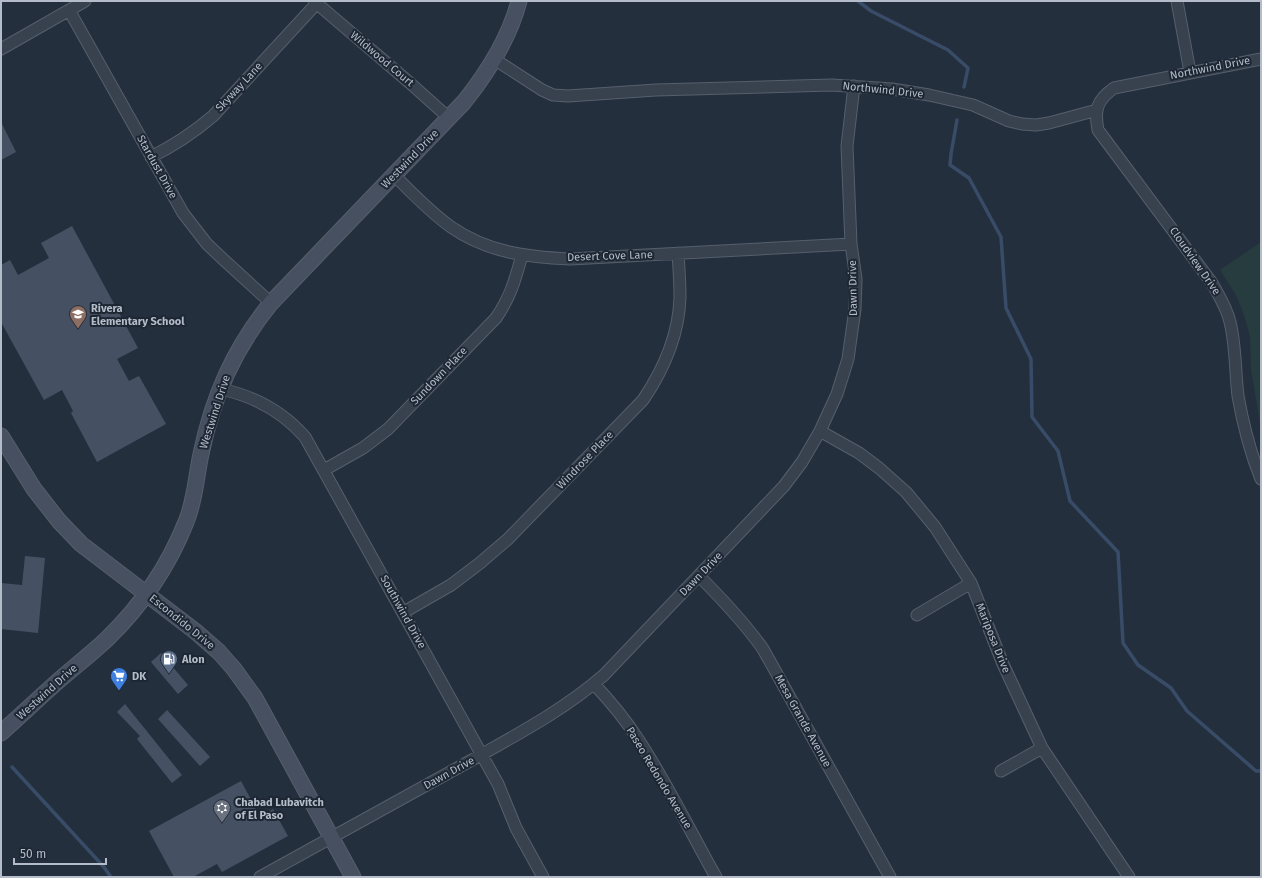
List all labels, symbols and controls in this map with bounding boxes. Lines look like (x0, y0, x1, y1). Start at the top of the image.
street label: Wildwood Court (348, 29, 417, 89)
street label: Northwind Drive (1169, 54, 1251, 82)
street label: Skyway Lane (213, 60, 265, 114)
street label: Northwind Drive (842, 79, 924, 101)
street label: Westwind Drive (379, 127, 441, 191)
street label: Stardust Drive (134, 133, 180, 201)
street label: Cloudview Drive (1167, 225, 1223, 297)
street label: Desert Cove Lane (567, 248, 653, 264)
street label: Dawn Drive (846, 260, 860, 316)
place label: Rivera Elementary School (91, 302, 185, 328)
school or university icon: Rivera Elementary School (68, 304, 88, 329)
street label: Sundown Place (408, 344, 470, 408)
street label: Westwind Drive (197, 373, 233, 451)
street label: Windrose Place (554, 428, 616, 492)
street label: Dawn Drive (677, 549, 725, 599)
street label: Southwind Drive (377, 573, 429, 651)
street label: Escondido Drive (147, 592, 217, 652)
street label: Mariposa Drive (973, 601, 1013, 675)
fuel station icon: Alon (159, 649, 179, 674)
place label: Alon (181, 653, 204, 666)
street label: Westwind Drive (14, 661, 80, 723)
supermarket icon: DK (109, 666, 129, 691)
place label: DK (132, 670, 147, 683)
street label: Mesa Grande Avenue (772, 672, 834, 770)
street label: Paseo Redondo Avenue (623, 725, 695, 831)
street label: Dawn Drive (421, 754, 477, 792)
place label: Chabad Lubavitch of El Paso (235, 796, 324, 822)
synagogue icon: Chabad Lubavitch of El Paso (212, 798, 232, 823)
scale bar (14, 840, 106, 866)
text: 50 m (20, 847, 46, 861)

